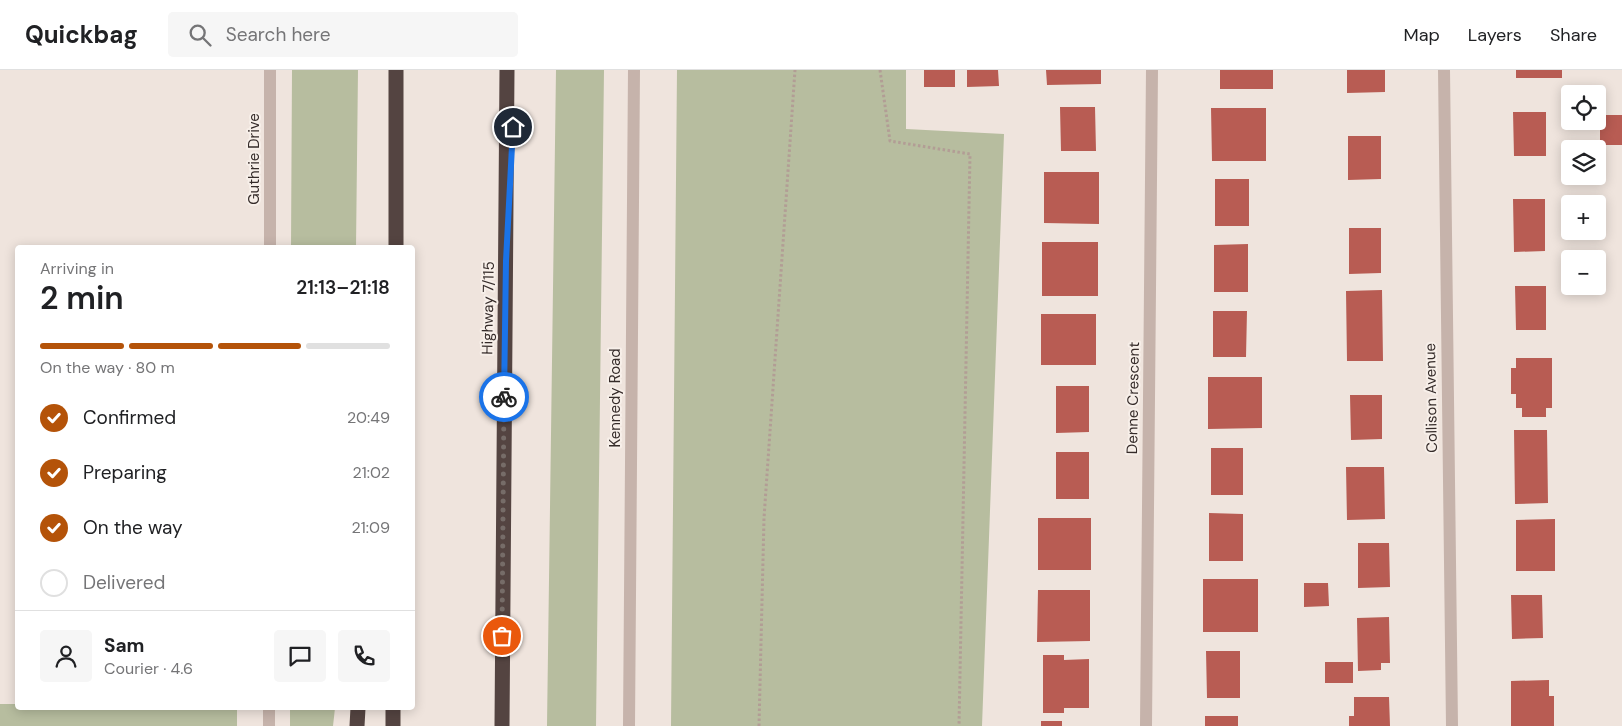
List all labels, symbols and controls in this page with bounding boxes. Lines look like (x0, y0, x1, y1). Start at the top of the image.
search box (168, 12, 518, 57)
text: Quickbag (25, 19, 138, 50)
icon: search (186, 21, 214, 49)
text: Search here (226, 22, 331, 47)
text: Map (1404, 23, 1440, 47)
text: Layers (1468, 23, 1522, 47)
text: Share (1550, 23, 1597, 47)
map controls (1561, 85, 1606, 295)
button: locate (1561, 85, 1606, 130)
pin (492, 106, 534, 148)
street label: Guthrie Drive (244, 113, 264, 205)
icon: home (499, 113, 527, 141)
button: layers (1561, 140, 1606, 185)
button: + (1561, 195, 1606, 240)
button: − (1561, 250, 1606, 295)
text: Arriving in (40, 258, 114, 279)
street label: Highway 7/115 (477, 261, 499, 355)
text: 21:13–21:18 (296, 275, 390, 300)
text: 2 min (40, 277, 124, 319)
street label: Denne Crescent (1122, 342, 1144, 454)
street label: Collison Avenue (1420, 343, 1442, 453)
street label: Kennedy Road (605, 348, 625, 448)
text: On the way · 80 m (40, 357, 175, 378)
courier (479, 372, 529, 422)
icon: bike (490, 383, 518, 411)
icon: check (40, 404, 68, 432)
text: Confirmed (83, 405, 176, 430)
text: 20:49 (347, 407, 390, 428)
icon: check (40, 459, 68, 487)
text: Preparing (83, 460, 167, 485)
text: 21:02 (353, 462, 390, 483)
icon: check (40, 514, 68, 542)
text: On the way (83, 515, 183, 540)
text: 21:09 (352, 517, 390, 538)
text: Delivered (83, 570, 165, 595)
pin (481, 615, 523, 657)
icon: bag (488, 622, 516, 650)
button: person (40, 630, 92, 682)
button: chat (274, 630, 326, 682)
button: phone (338, 630, 390, 682)
text: Sam (104, 633, 145, 658)
text: Courier · 4.6 (104, 658, 193, 679)

